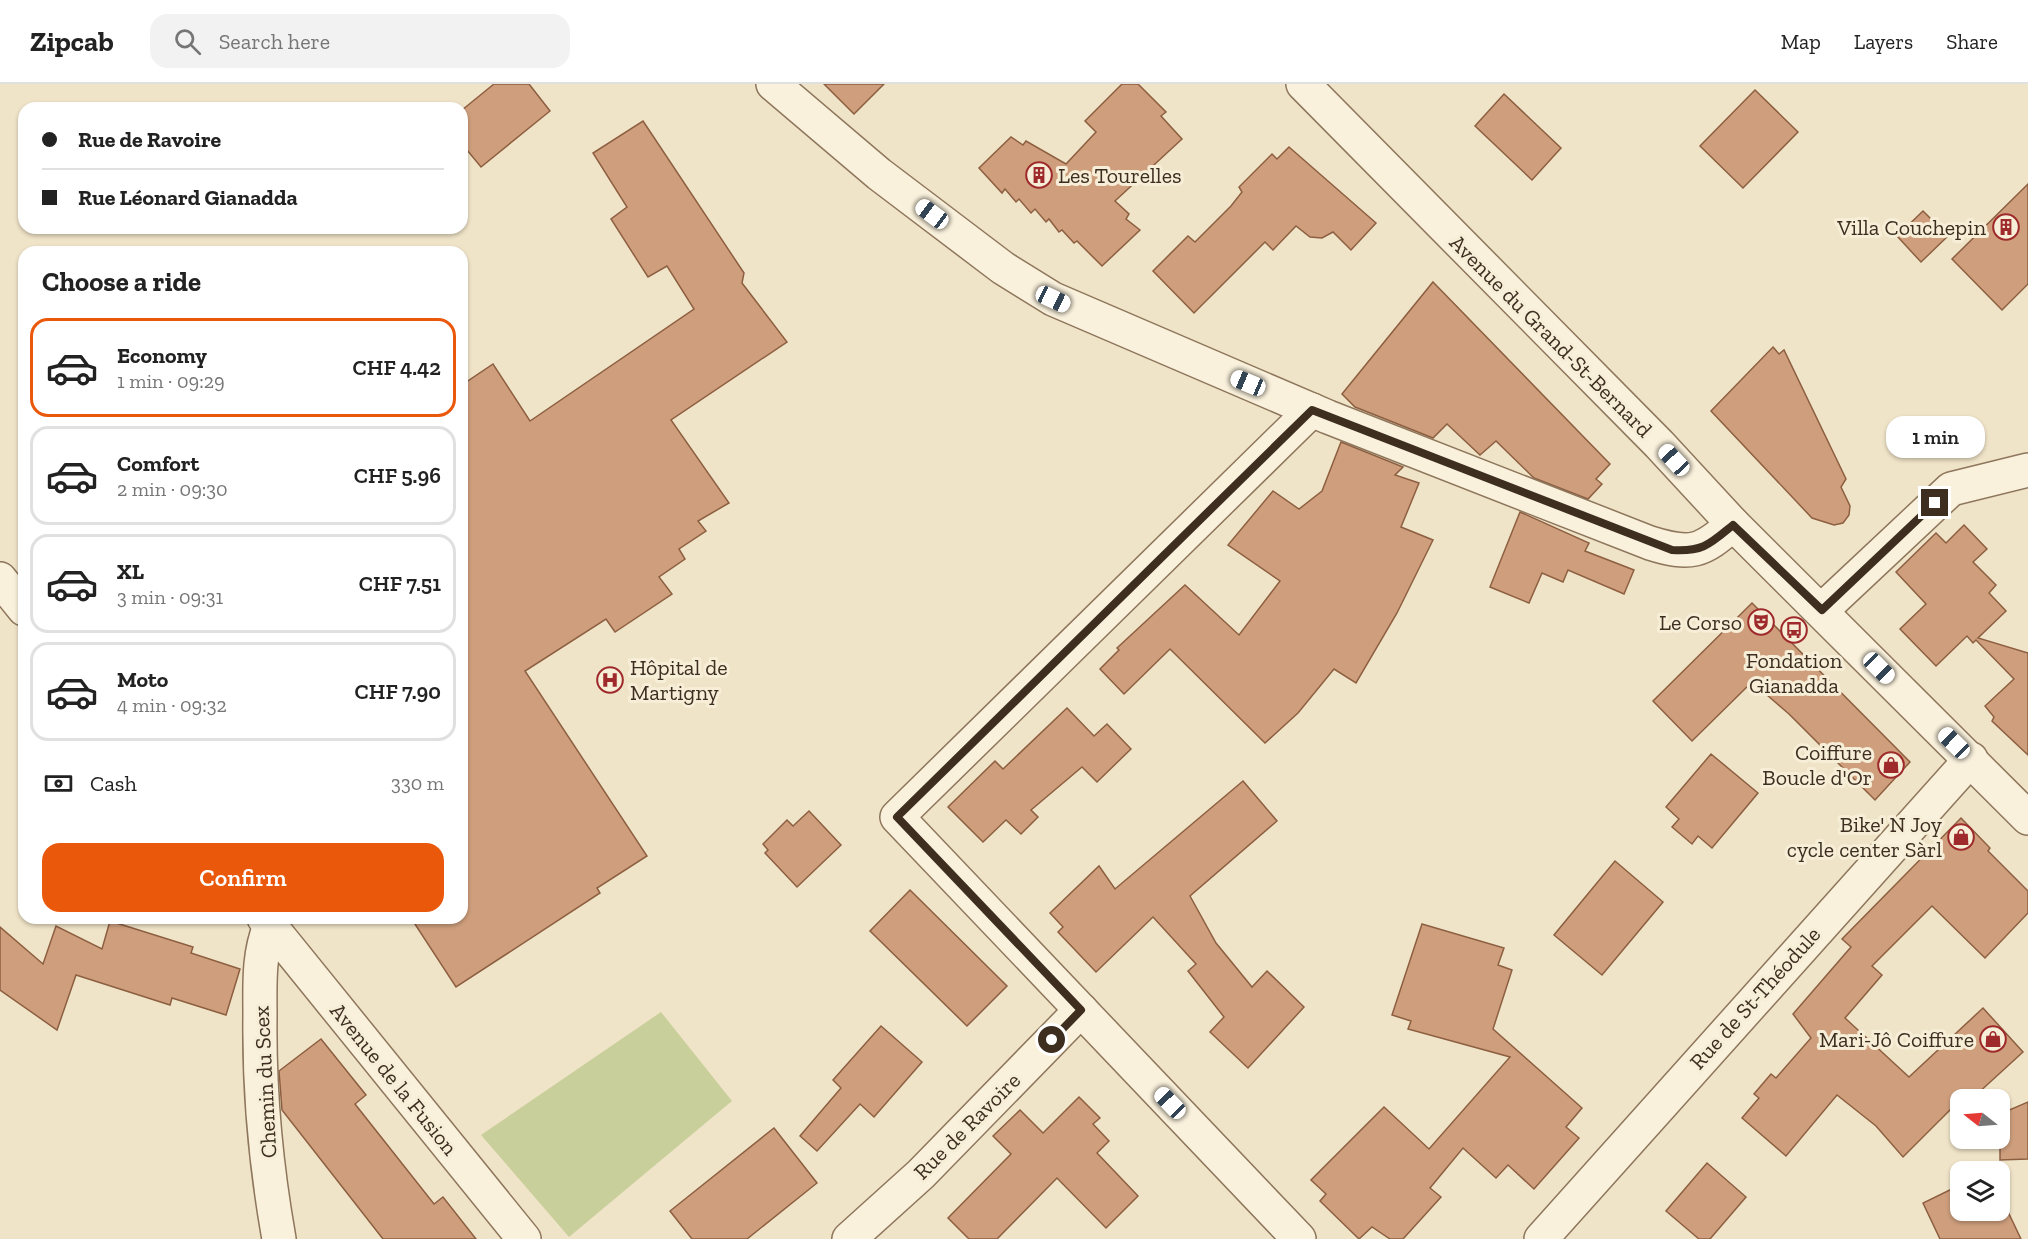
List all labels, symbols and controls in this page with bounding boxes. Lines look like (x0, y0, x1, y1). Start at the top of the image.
search box (150, 14, 570, 68)
text: Zipcab (30, 25, 114, 58)
icon: search (171, 25, 204, 58)
text: Search here (219, 28, 330, 55)
text: Map (1781, 29, 1821, 54)
text: Layers (1854, 29, 1913, 54)
text: Share (1946, 29, 1998, 54)
text: Rue de Ravoire (78, 126, 221, 153)
building icon: Les Tourelles (1024, 160, 1054, 190)
place label: Les Tourelles (1058, 162, 1182, 189)
text: Rue Léonard Gianadda (78, 184, 298, 211)
car (912, 196, 952, 232)
building icon: Villa Couchepin (1991, 212, 2021, 242)
place label: Villa Couchepin (1836, 214, 1986, 241)
street label: Avenue du Grand-St-Bernard (1444, 229, 1658, 443)
text: Choose a ride (42, 266, 201, 298)
car (1033, 283, 1073, 315)
icon: car (45, 341, 99, 395)
text: Economy (117, 342, 207, 369)
text: CHF 4.42 (353, 354, 441, 381)
car (1228, 368, 1268, 398)
text: 1 min · 09:29 (117, 369, 225, 393)
callout: 1 min (1886, 416, 1984, 458)
text: 1 min (1912, 425, 1959, 449)
car (1655, 441, 1693, 479)
icon: car (45, 449, 99, 503)
text: Comfort (117, 450, 199, 477)
text: CHF 5.96 (354, 462, 441, 489)
text: 2 min · 09:30 (117, 477, 228, 501)
route end (1921, 489, 1948, 516)
icon: car (45, 557, 99, 611)
text: XL (117, 558, 144, 585)
text: CHF 7.51 (359, 570, 441, 597)
text: 3 min · 09:31 (117, 585, 223, 609)
theatre icon: Le Corso (1746, 607, 1776, 637)
place label: Le Corso (1659, 609, 1742, 636)
bus stop icon: Fondation Gianadda (1779, 615, 1809, 645)
place label: Fondation Gianadda (1746, 647, 1843, 699)
car (1860, 649, 1898, 687)
place label: Hôpital de Martigny (630, 654, 728, 706)
icon: car (45, 665, 99, 719)
hospital icon: Hôpital de Martigny (595, 665, 625, 695)
text: Moto (117, 666, 168, 693)
text: CHF 7.90 (355, 678, 441, 705)
text: 4 min · 09:32 (117, 693, 227, 717)
car (1935, 724, 1973, 762)
place label: Coiffure Boucle d'Or (1762, 739, 1872, 791)
shop icon: Coiffure Boucle d'Or (1876, 750, 1906, 780)
icon: cash (42, 767, 75, 800)
text: Cash (90, 770, 137, 797)
text: 330 m (391, 771, 444, 795)
place label: Bike' N Joy cycle center Sàrl (1787, 811, 1943, 863)
shop icon: Bike' N Joy cycle center Sàrl (1946, 822, 1976, 852)
button: Confirm (42, 843, 444, 912)
street label: Rue de St-Théodule (1684, 921, 1826, 1075)
street label: Avenue de la Fusion (324, 997, 464, 1161)
street label: Chemin du Scex (248, 1005, 282, 1159)
shop icon: Mari-Jô Coiffure (1978, 1024, 2008, 1054)
route start (1038, 1026, 1065, 1053)
place label: Mari-Jô Coiffure (1819, 1026, 1974, 1053)
street label: Rue de Ravoire (908, 1067, 1026, 1185)
car (1151, 1084, 1189, 1122)
north arrow (1950, 1089, 2010, 1149)
map controls (1950, 1089, 2010, 1221)
button: layers (1950, 1161, 2010, 1221)

